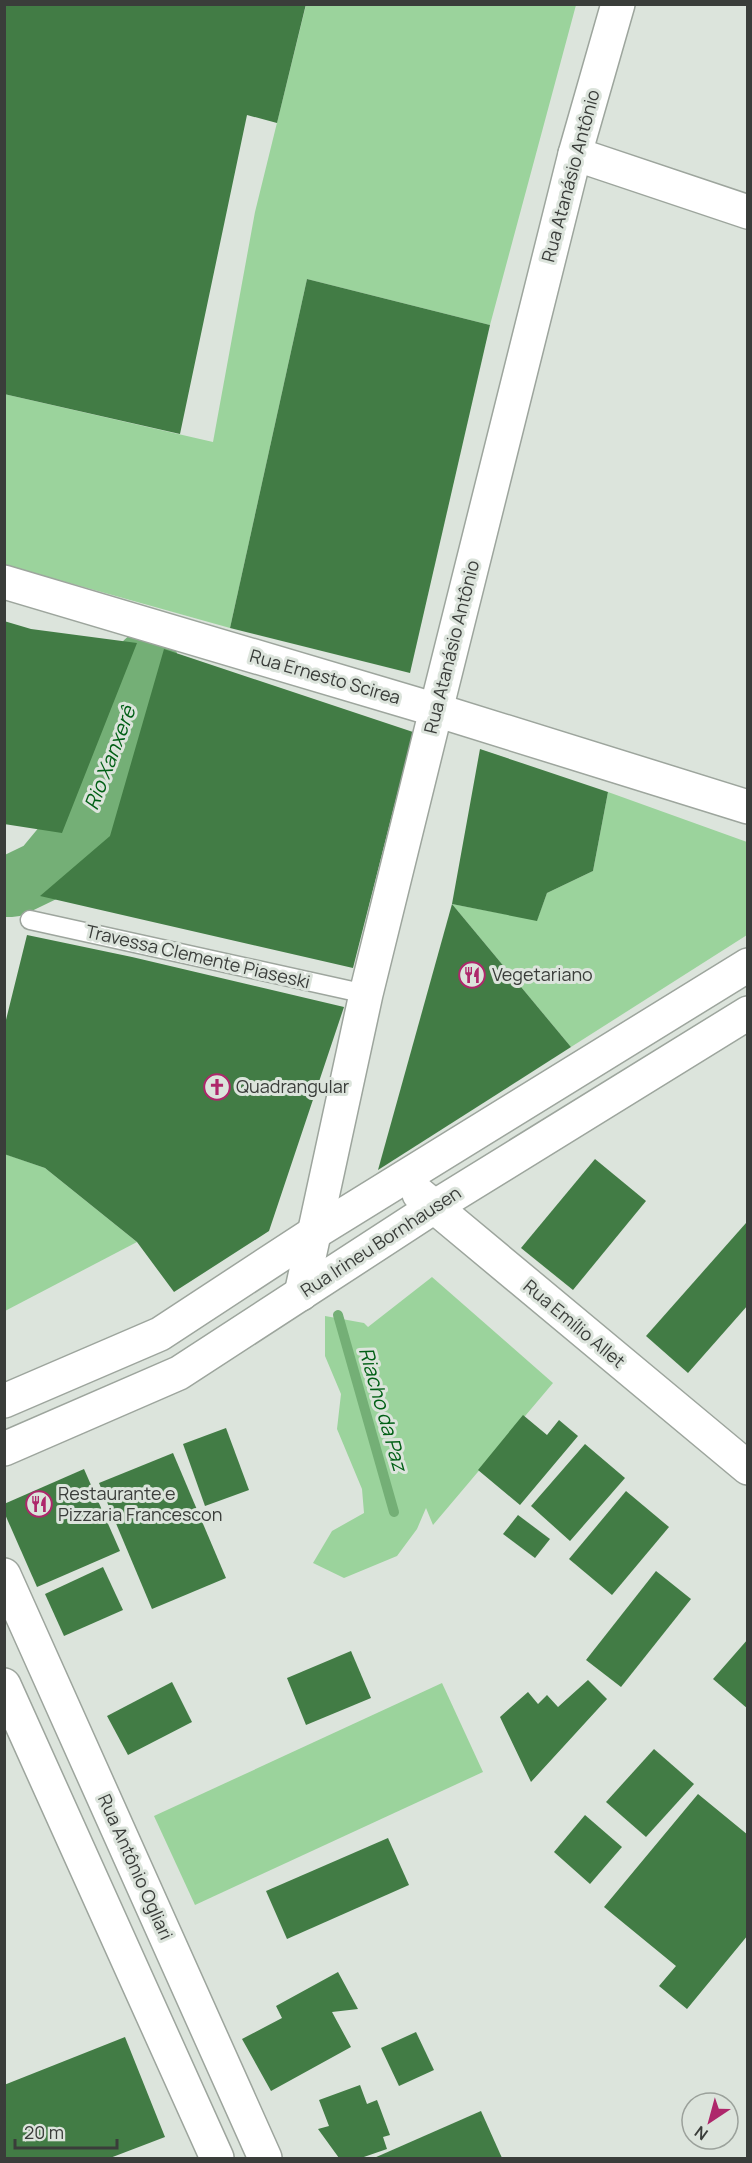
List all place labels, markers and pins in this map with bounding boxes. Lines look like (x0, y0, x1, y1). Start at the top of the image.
restaurant icon: Vegetariano (457, 960, 487, 990)
place label: Vegetariano (492, 962, 593, 986)
church icon: Quadrangular (202, 1072, 232, 1102)
place label: Quadrangular (236, 1074, 350, 1098)
place label: Restaurante e Pizzaria Francescon (58, 1481, 222, 1526)
restaurant icon: Restaurante e Pizzaria Francescon (24, 1489, 54, 1519)

